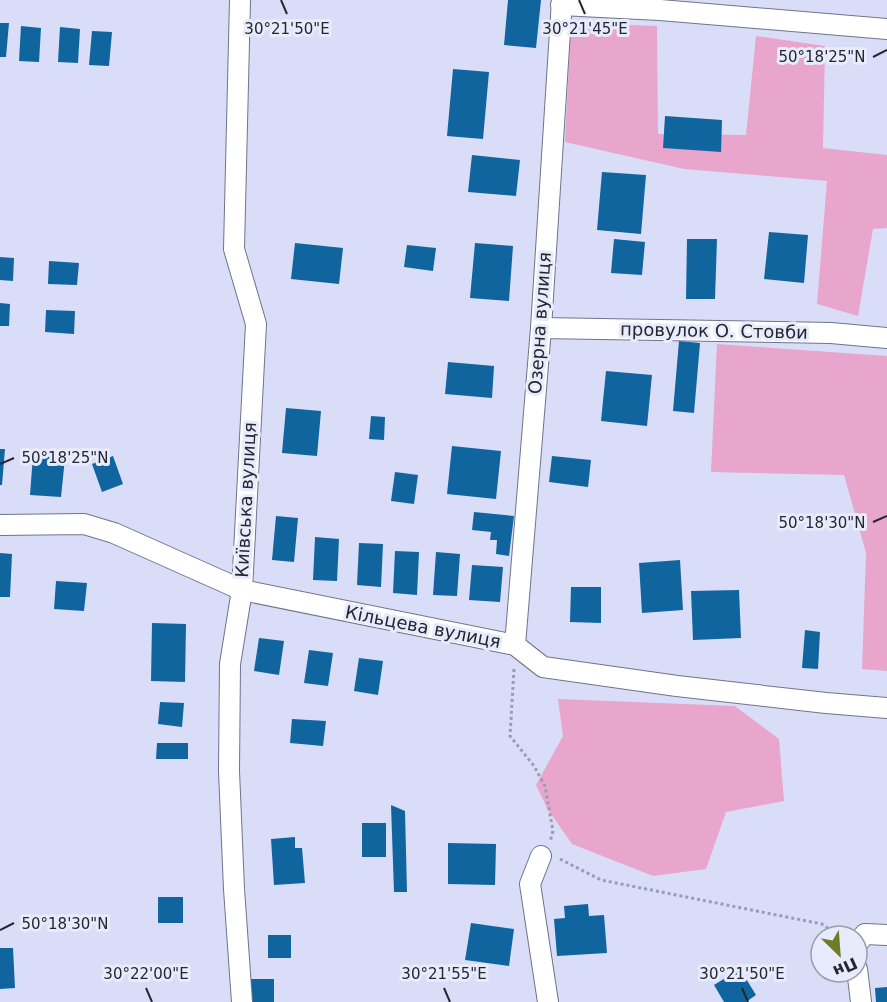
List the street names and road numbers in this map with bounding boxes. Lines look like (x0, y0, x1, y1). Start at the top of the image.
street label: Озерна вулиця (524, 251, 555, 395)
street label: провулок О. Стовби (620, 318, 808, 343)
street label: Київська вулиця (231, 422, 260, 578)
street label: Кільцева вулиця (343, 601, 503, 652)

